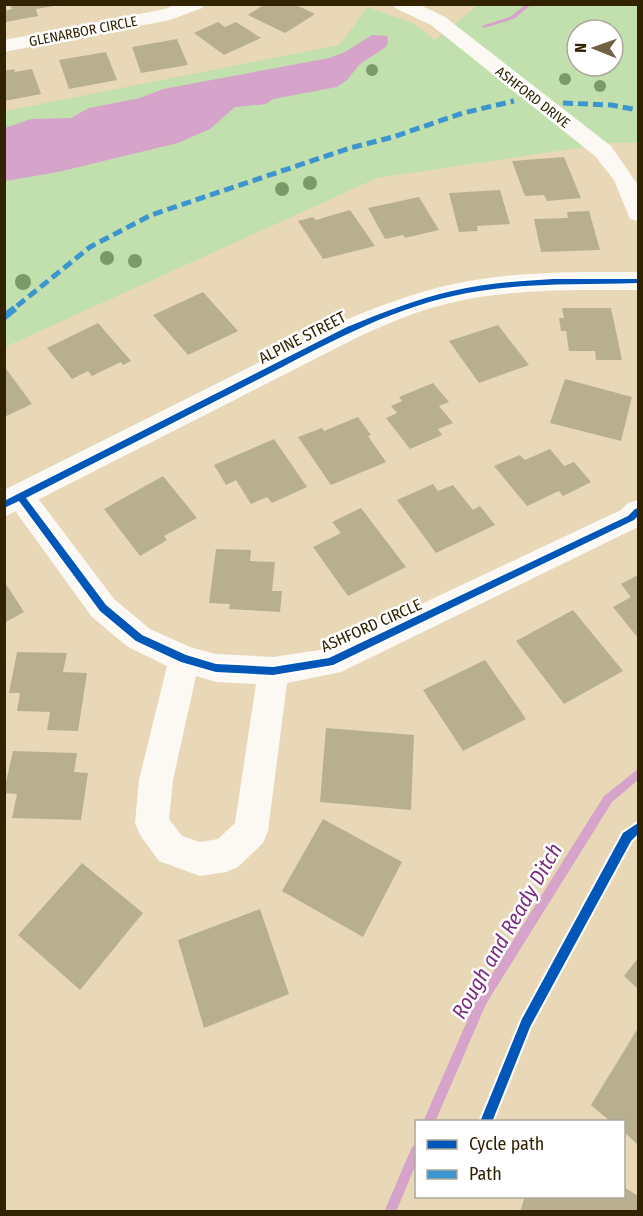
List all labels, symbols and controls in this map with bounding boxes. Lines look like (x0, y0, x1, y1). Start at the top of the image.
street label: GLENARBOR CIRCLE (28, 13, 139, 50)
north arrow (565, 18, 625, 78)
text: N (571, 43, 590, 53)
street label: ASHFORD DRIVE (492, 63, 574, 132)
street label: ALPINE STREET (256, 307, 349, 368)
street label: ASHFORD CIRCLE (318, 595, 425, 656)
water label: Rough and Ready Ditch (446, 838, 568, 1024)
legend (415, 1120, 625, 1198)
text: Cycle path (469, 1133, 544, 1155)
text: Path (469, 1163, 502, 1185)

